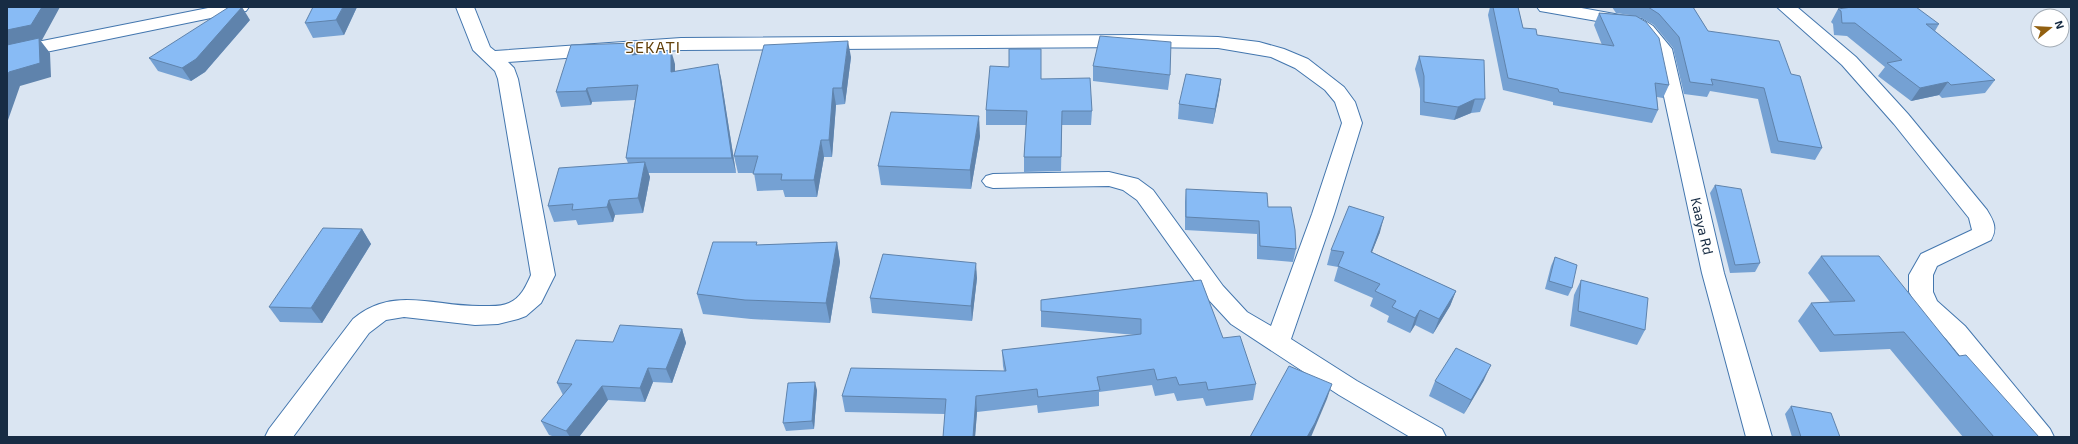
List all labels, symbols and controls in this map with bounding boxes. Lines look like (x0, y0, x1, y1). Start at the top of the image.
north arrow (2030, 8, 2070, 48)
text: N (2053, 19, 2067, 31)
district label: SEKATI (625, 37, 681, 56)
street label: Kaaya Rd (1688, 195, 1717, 256)

